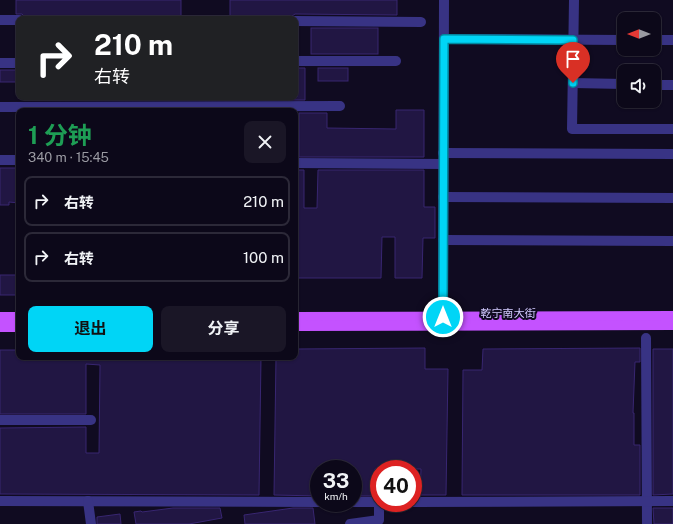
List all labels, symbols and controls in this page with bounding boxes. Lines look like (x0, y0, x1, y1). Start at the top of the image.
north arrow (617, 12, 661, 56)
map controls (617, 12, 661, 108)
text: 210 m (94, 28, 173, 61)
icon: right (28, 32, 80, 84)
pin (556, 42, 590, 83)
icon: arrive (562, 48, 584, 70)
button: sound (617, 64, 661, 108)
text: 右转 (94, 66, 130, 87)
text: 1 分钟 (28, 121, 92, 149)
button: close (244, 121, 286, 163)
text: 340 m · 15:45 (28, 150, 109, 165)
icon: right (30, 190, 52, 212)
text: 210 m (243, 193, 284, 210)
text: 右转 (64, 194, 94, 211)
icon: right (30, 246, 52, 268)
text: 100 m (243, 249, 284, 266)
text: 右转 (64, 250, 94, 267)
position arrow (422, 296, 464, 338)
button: 退出 (28, 306, 153, 352)
button: 分享 (161, 306, 286, 352)
street label: 乾宁南大街 (481, 307, 536, 319)
speed limit sign: 40 (370, 460, 422, 512)
text: 33 (323, 469, 349, 493)
text: km/h (324, 490, 348, 502)

